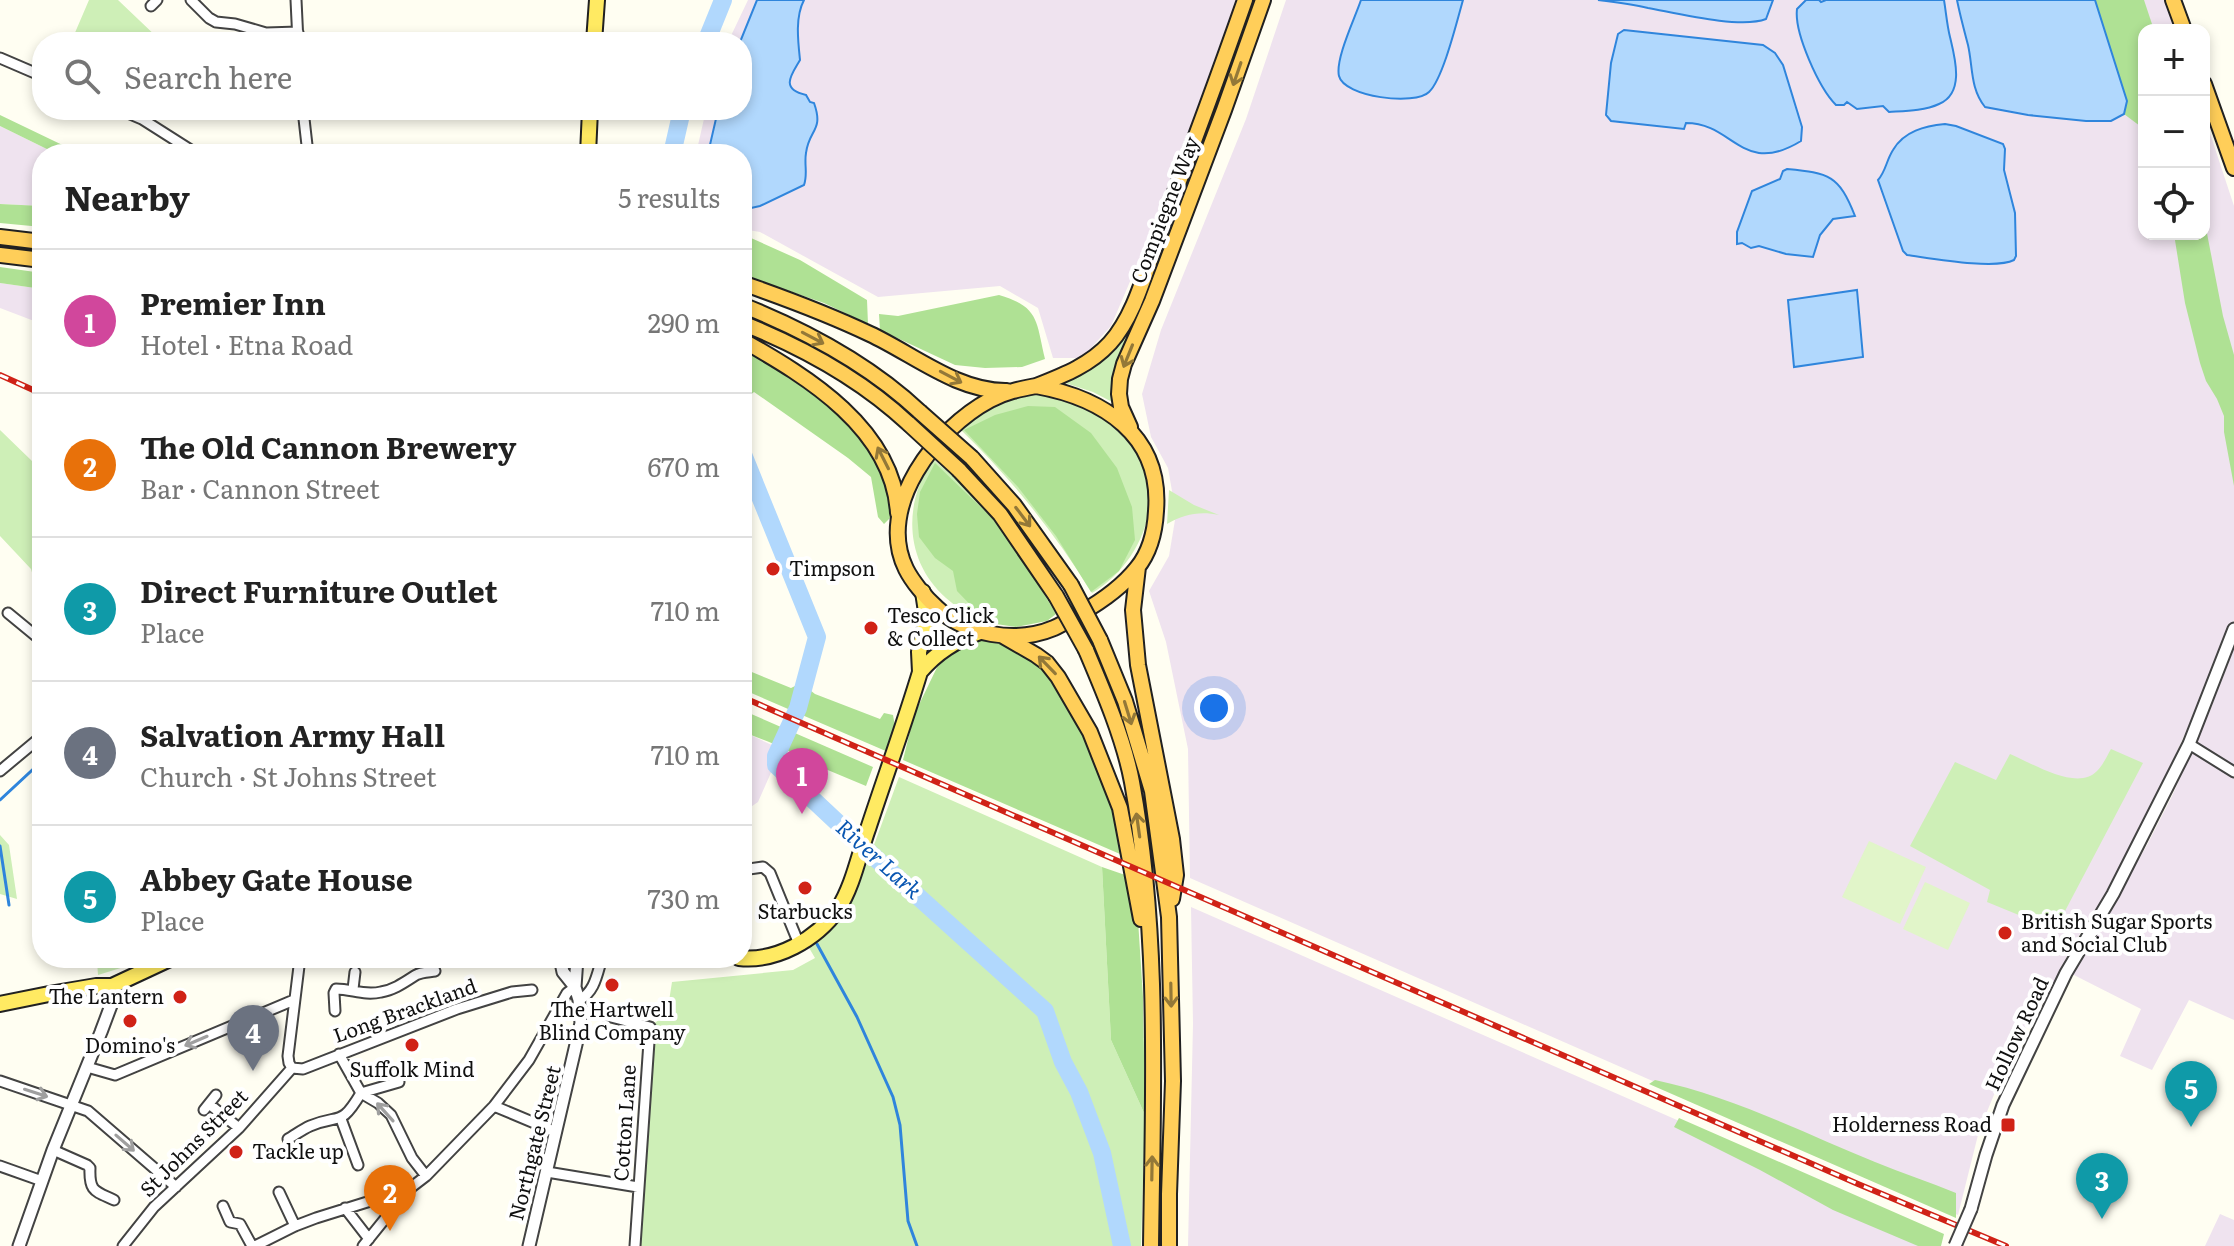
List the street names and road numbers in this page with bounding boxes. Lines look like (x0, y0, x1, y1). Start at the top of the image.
street label: Compiegne Way (1121, 131, 1205, 287)
street label: Long Brackland (328, 969, 480, 1049)
street label: Hollow Road (1976, 971, 2055, 1095)
street label: Northgate Street (499, 1062, 567, 1223)
street label: Cotton Lane (604, 1063, 642, 1182)
street label: St Johns Street (132, 1081, 253, 1202)

